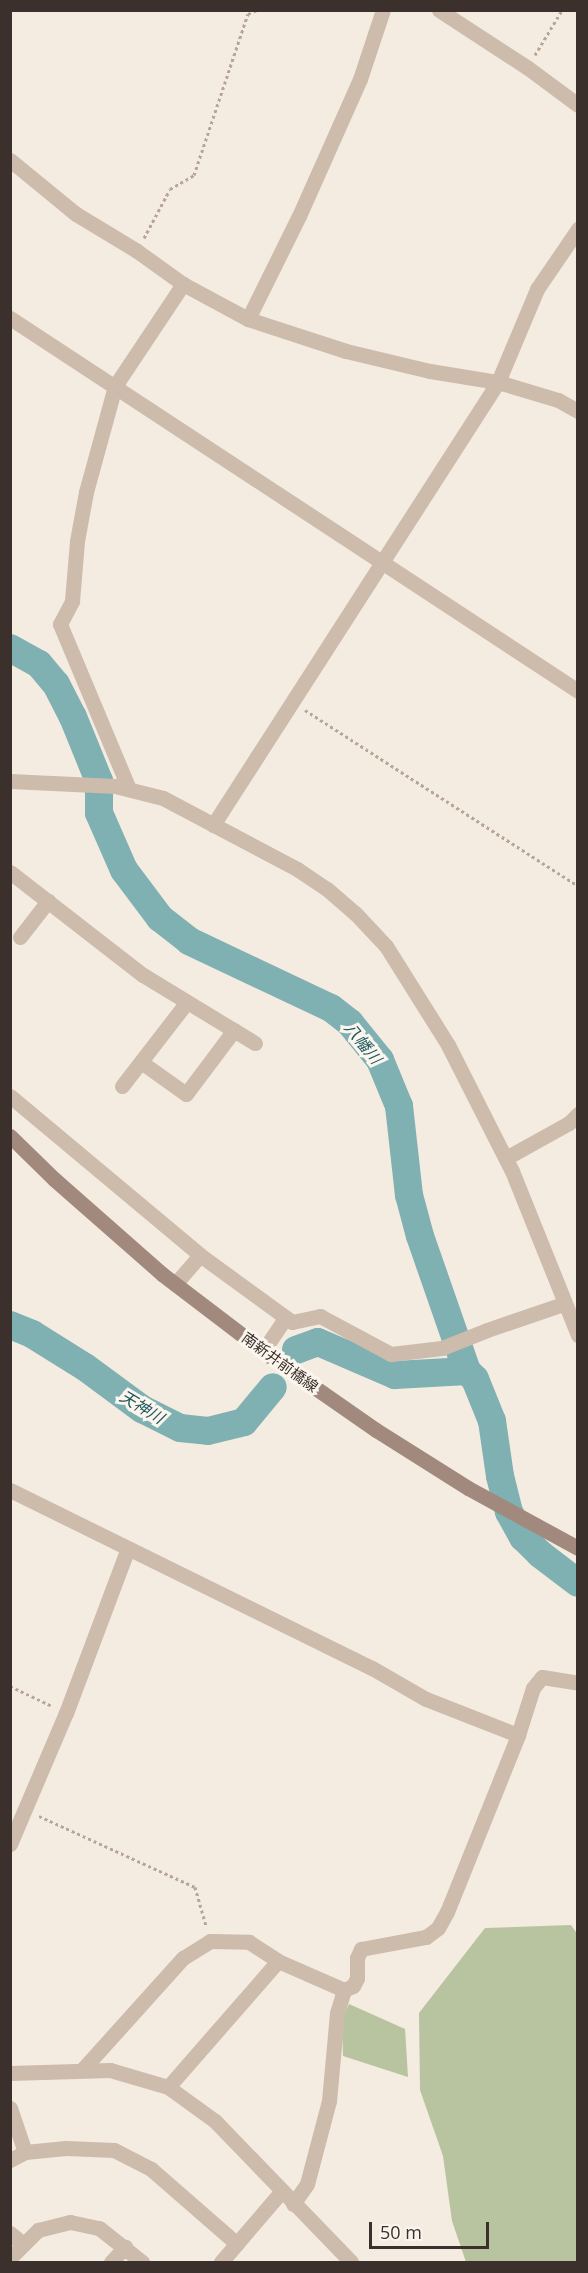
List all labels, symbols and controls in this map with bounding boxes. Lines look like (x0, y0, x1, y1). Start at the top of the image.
water label: 八幡川 (340, 1018, 386, 1068)
street label: 南新井前橋線 (238, 1328, 322, 1396)
water label: 天神川 (116, 1386, 168, 1428)
scale bar (372, 2210, 492, 2248)
text: 50 m (380, 2220, 422, 2244)

